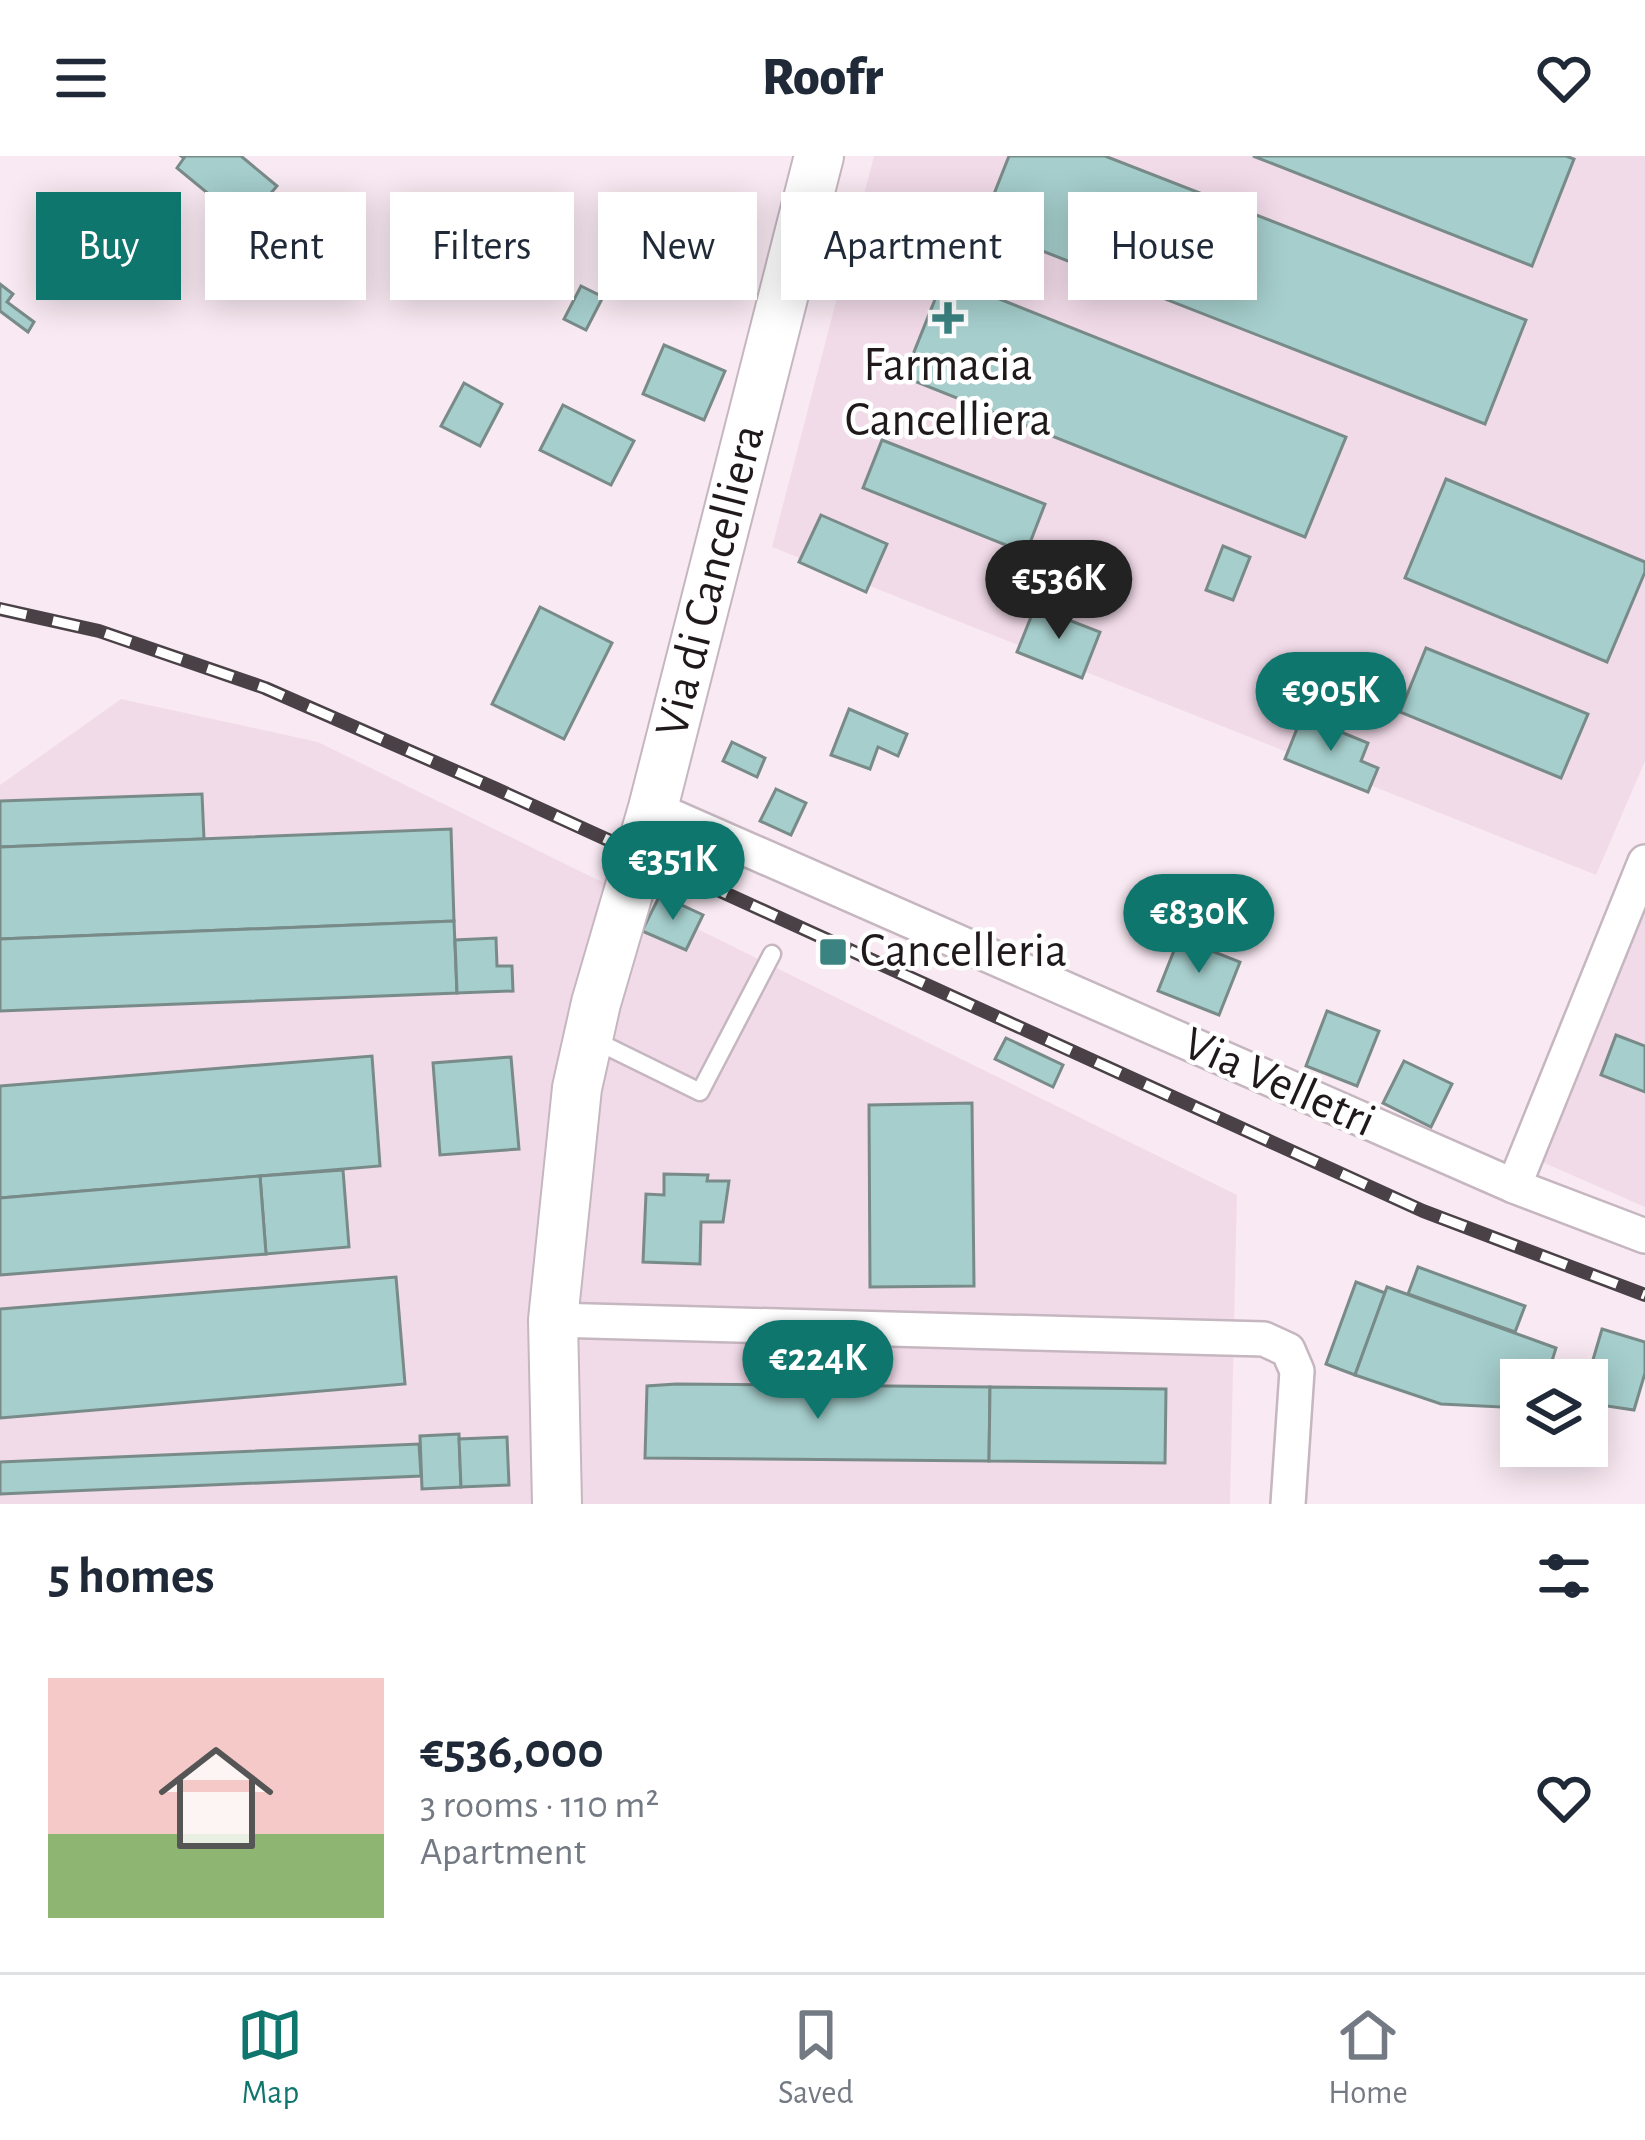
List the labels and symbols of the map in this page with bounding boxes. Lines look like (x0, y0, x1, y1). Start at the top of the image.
marker: Farmacia Cancelliera (935, 305, 961, 331)
place label: Farmacia Cancelliera (845, 342, 1051, 445)
street label: Via di Cancelliera (648, 420, 774, 742)
pin: €536K (975, 540, 1143, 642)
pin: €905K (1247, 652, 1415, 754)
pin: €351K (589, 821, 757, 923)
pin: €830K (1115, 874, 1283, 976)
place label: Cancelleria (860, 928, 1067, 976)
marker: Cancelleria (817, 936, 849, 968)
street label: Via Velletri (1176, 1020, 1382, 1146)
pin: €224K (734, 1320, 902, 1422)

